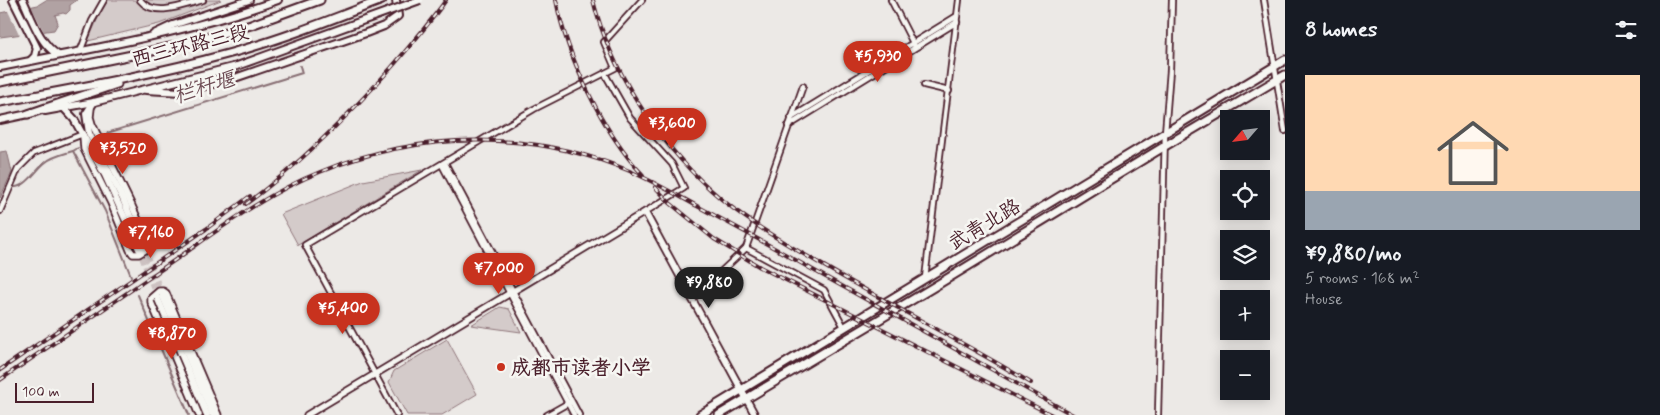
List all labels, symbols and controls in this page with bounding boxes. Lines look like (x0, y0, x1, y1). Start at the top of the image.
text: 8 homes (1305, 16, 1377, 44)
icon: filters (1612, 16, 1640, 44)
street label: 西三环路三段 (129, 19, 252, 74)
pin: ¥5,930 (837, 41, 919, 83)
text: ¥5,930 (854, 46, 902, 67)
water label: 栏杆堰 (170, 65, 240, 111)
pin: ¥3,600 (631, 108, 713, 150)
icon: home (1428, 108, 1518, 198)
north arrow (1220, 110, 1270, 160)
map controls (1220, 110, 1270, 400)
text: ¥3,600 (648, 113, 696, 134)
pin: ¥3,520 (82, 132, 164, 175)
text: ¥3,520 (100, 138, 146, 159)
button: locate (1220, 170, 1270, 220)
street label: 武青北路 (944, 193, 1027, 257)
pin: ¥7,160 (110, 216, 192, 259)
text: ¥7,160 (128, 222, 174, 243)
button: layers (1220, 230, 1270, 280)
text: ¥9,880/mo (1305, 240, 1401, 268)
pin: ¥7,000 (458, 252, 540, 295)
text: ¥7,000 (474, 258, 524, 279)
pin: ¥9,880 (668, 266, 750, 309)
text: 5 rooms · 168 m² (1305, 268, 1420, 289)
text: ¥9,880 (686, 272, 732, 293)
text: House (1305, 289, 1343, 310)
button: + (1220, 290, 1270, 340)
pin: ¥5,400 (302, 292, 384, 335)
text: ¥5,400 (318, 298, 368, 319)
pin: ¥8,870 (131, 318, 213, 360)
text: ¥8,870 (148, 323, 196, 344)
button: − (1220, 350, 1270, 400)
place label: 成都市读者小学 (511, 355, 651, 382)
marker: 成都市读者小学 (495, 361, 507, 373)
scale bar (15, 380, 94, 403)
text: 100 m (22, 383, 60, 401)

